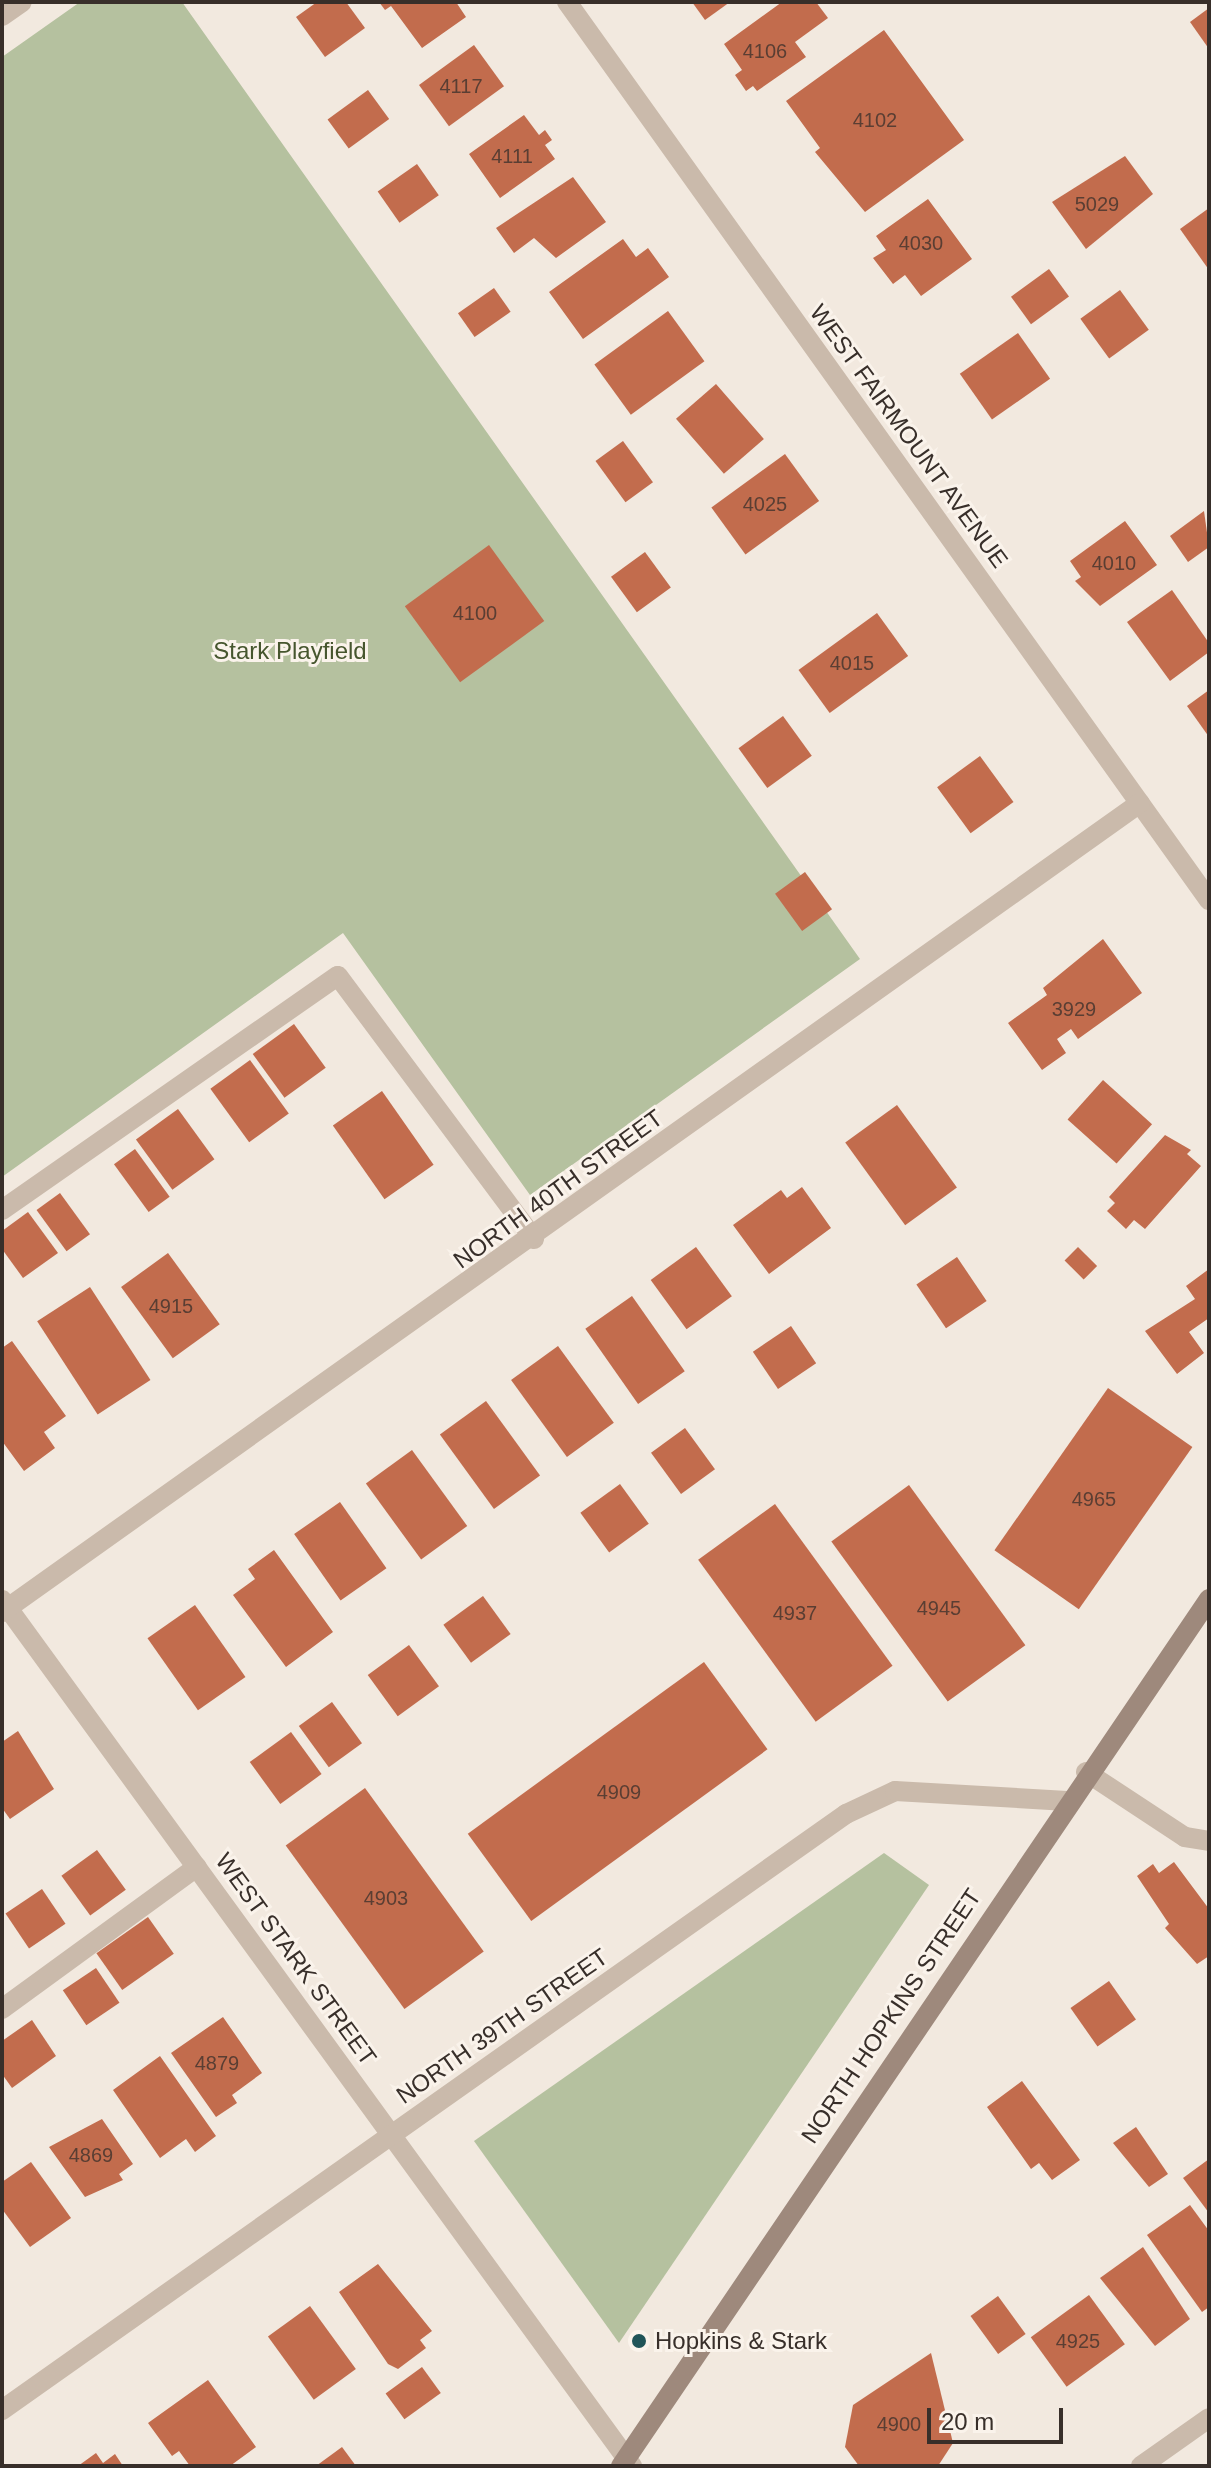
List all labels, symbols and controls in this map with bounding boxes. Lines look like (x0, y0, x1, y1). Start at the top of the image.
house number: 4106 (743, 39, 787, 63)
house number: 4117 (439, 74, 483, 98)
house number: 4102 (853, 108, 897, 132)
house number: 4111 (491, 144, 533, 168)
house number: 5029 (1075, 192, 1119, 216)
house number: 4030 (899, 231, 943, 255)
street label: WEST FAIRMOUNT AVENUE (803, 298, 1015, 574)
house number: 4025 (743, 492, 787, 516)
house number: 4010 (1092, 551, 1136, 575)
house number: 4100 (453, 601, 497, 625)
park label: Stark Playfield (213, 637, 367, 665)
house number: 4015 (830, 651, 874, 675)
house number: 3929 (1052, 997, 1096, 1021)
street label: NORTH 40TH STREET (448, 1103, 668, 1275)
house number: 4915 (149, 1294, 193, 1318)
house number: 4965 (1072, 1487, 1116, 1511)
house number: 4945 (917, 1596, 961, 1620)
house number: 4937 (773, 1601, 817, 1625)
house number: 4909 (597, 1780, 641, 1804)
street label: WEST STARK STREET (209, 1847, 383, 2071)
street label: NORTH HOPKINS STREET (795, 1883, 987, 2149)
house number: 4903 (364, 1886, 408, 1910)
street label: NORTH 39TH STREET (391, 1942, 613, 2110)
house number: 4879 (195, 2051, 239, 2075)
house number: 4869 (69, 2143, 113, 2167)
place label: Hopkins & Stark (655, 2327, 827, 2355)
house number: 4925 (1056, 2329, 1100, 2353)
marker: Hopkins & Stark (630, 2332, 648, 2350)
scale bar (931, 2392, 1067, 2442)
text: 20 m (941, 2408, 994, 2435)
house number: 4900 (877, 2412, 921, 2436)

